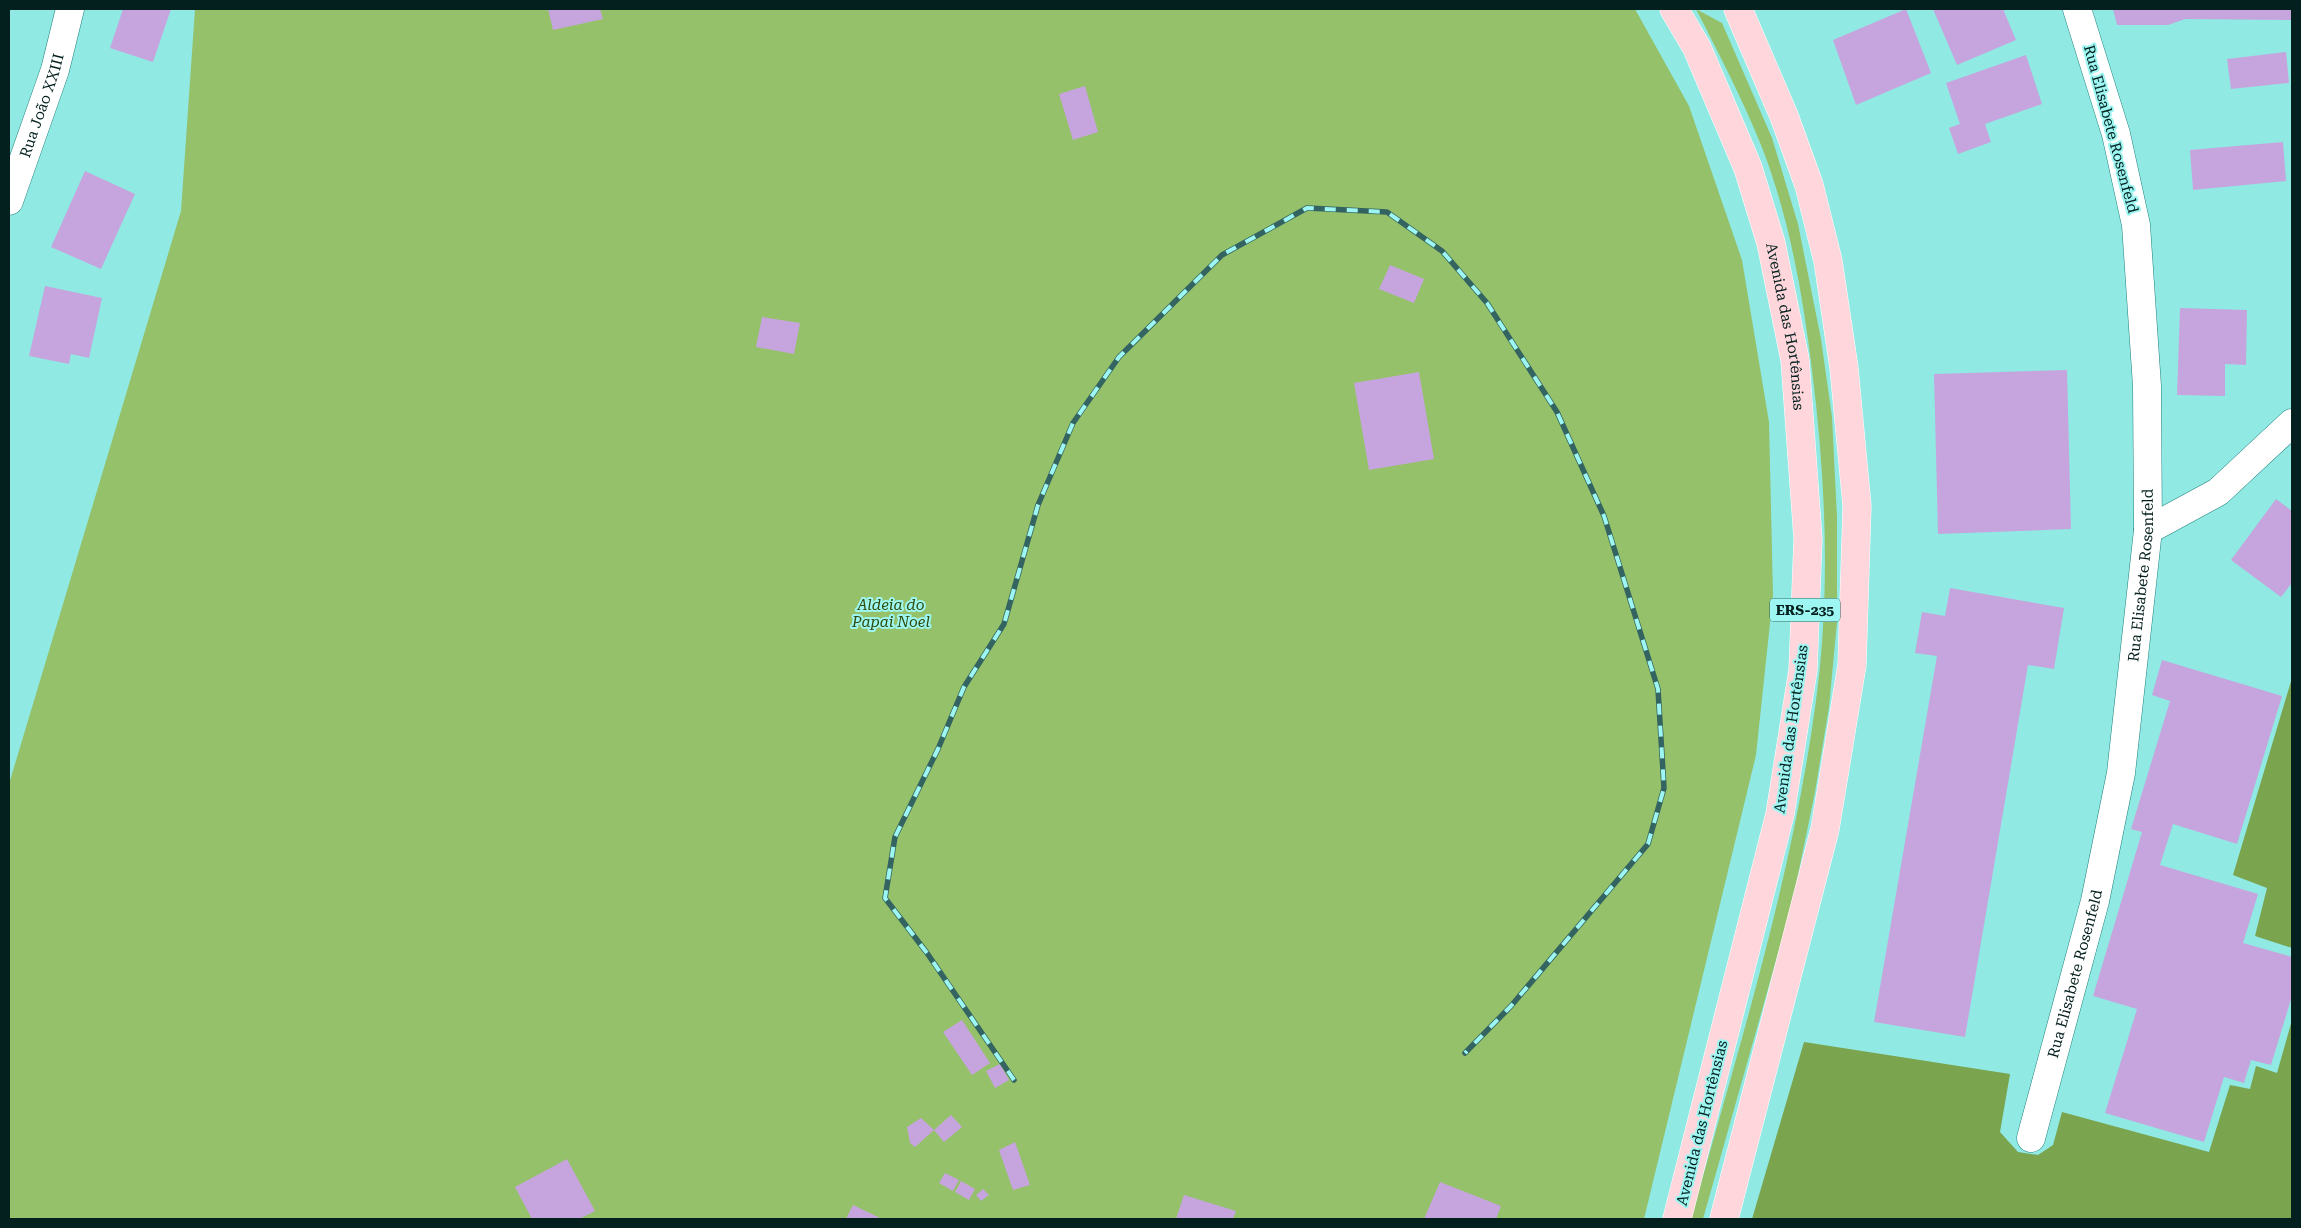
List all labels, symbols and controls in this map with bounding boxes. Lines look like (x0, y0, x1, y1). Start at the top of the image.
street label: Rua Elisabete Rosenfeld (2080, 43, 2142, 216)
street label: Rua João XXIII (16, 52, 68, 160)
street label: Avenida das Hortênsias (1762, 241, 1808, 411)
street label: Rua Elisabete Rosenfeld (2124, 488, 2157, 663)
park label: Aldeia do Papai Noel (851, 596, 930, 631)
road number: ERS-235 (1770, 598, 1840, 622)
street label: Avenida das Hortênsias (1770, 644, 1812, 814)
street label: Rua Elisabete Rosenfeld (2044, 888, 2106, 1060)
street label: Avenida das Hortênsias (1673, 1038, 1731, 1208)

